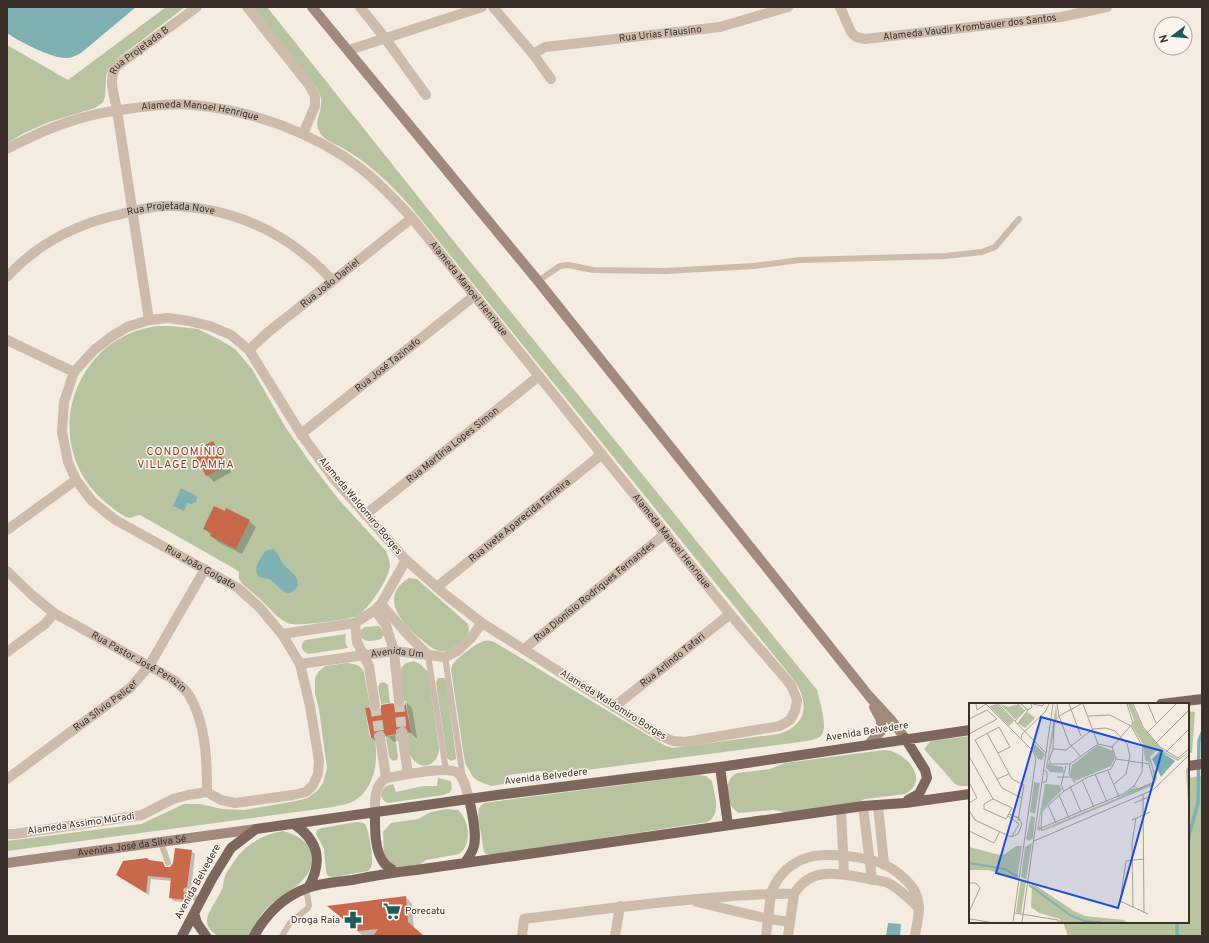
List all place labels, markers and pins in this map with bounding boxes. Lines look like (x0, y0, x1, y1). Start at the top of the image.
supermarket icon: Porecatu (382, 901, 402, 921)
place label: Porecatu (405, 905, 445, 918)
pharmacy icon: Droga Raia (343, 910, 363, 930)
place label: Droga Raia (291, 914, 340, 927)

